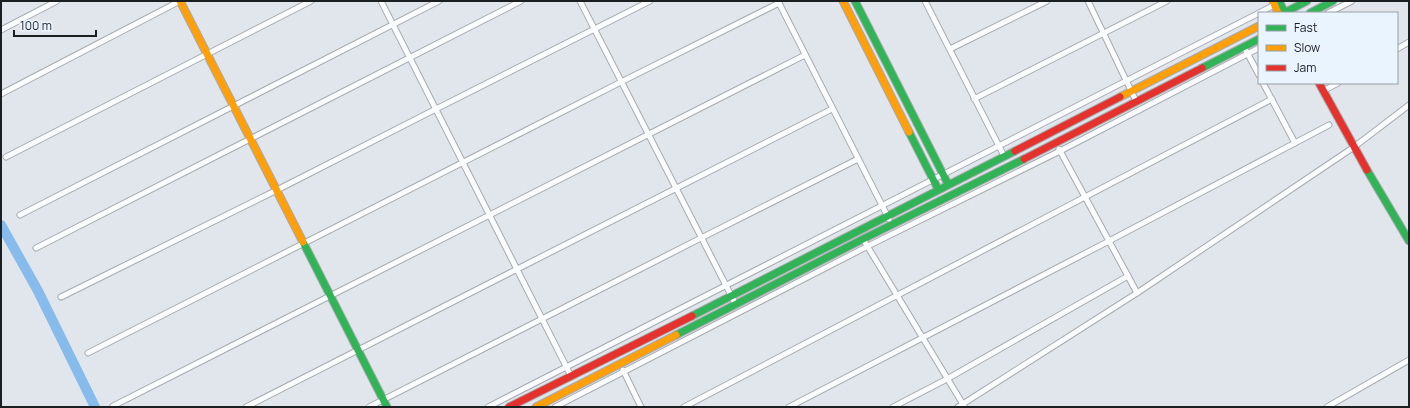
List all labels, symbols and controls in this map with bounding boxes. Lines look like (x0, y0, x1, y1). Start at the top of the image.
scale bar (14, 12, 96, 38)
legend (1258, 12, 1398, 84)
text: 100 m (20, 17, 52, 34)
text: Fast (1294, 19, 1318, 36)
text: Slow (1294, 39, 1320, 56)
text: Jam (1294, 59, 1316, 76)

